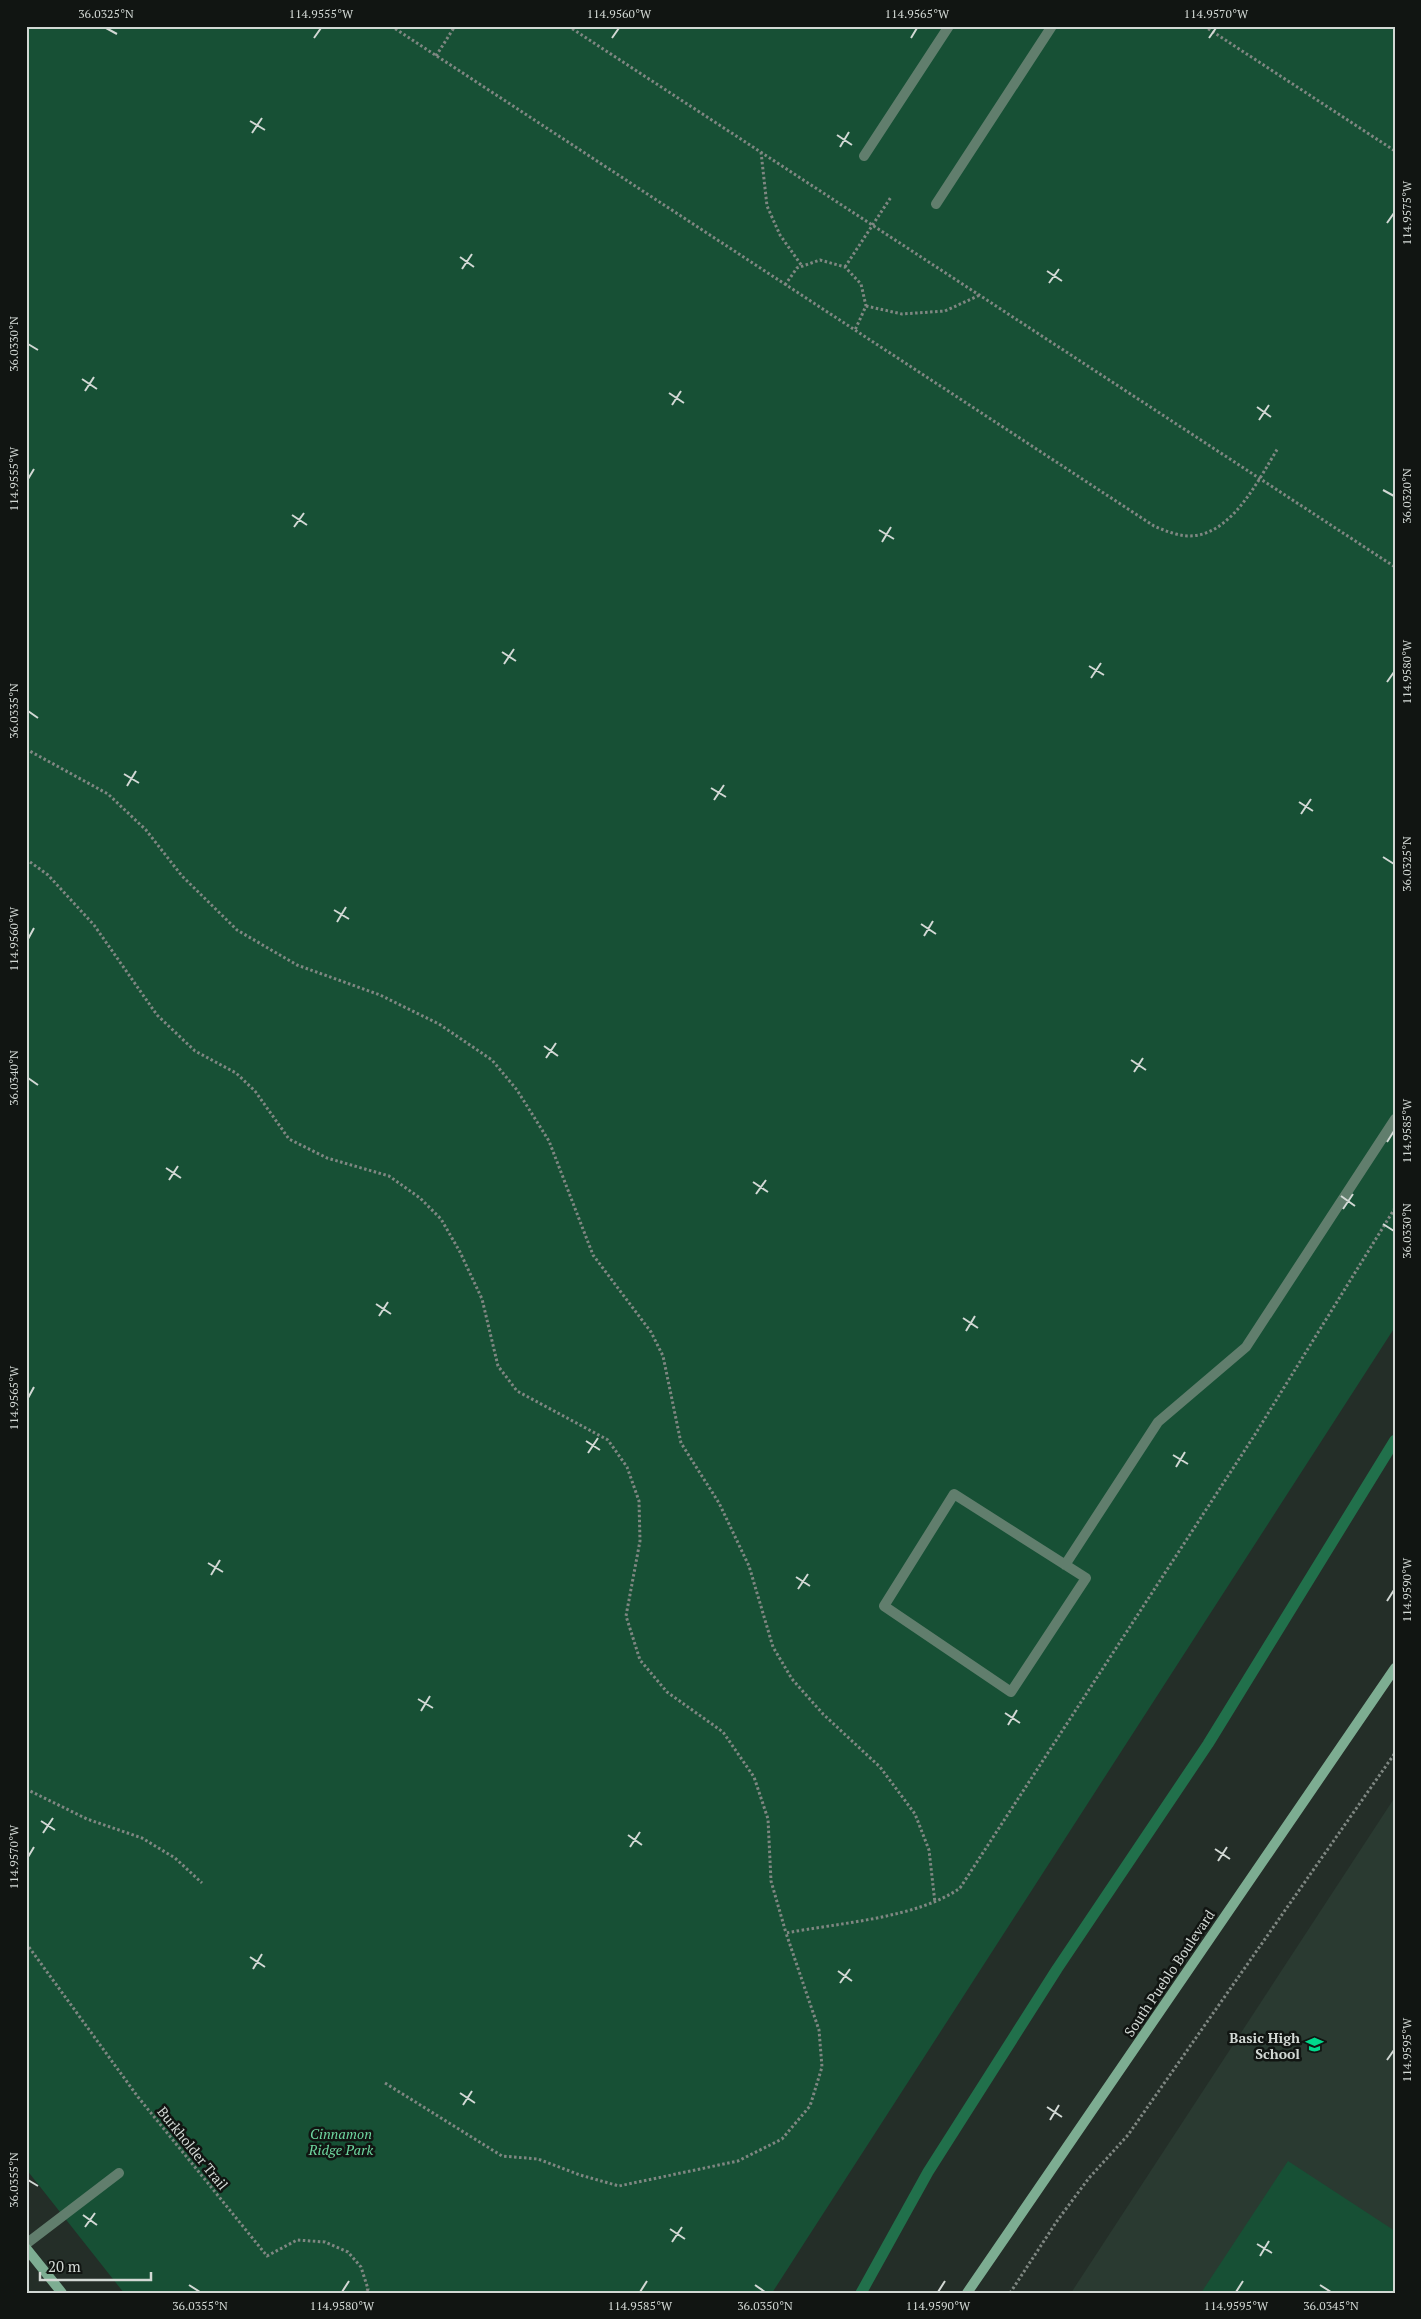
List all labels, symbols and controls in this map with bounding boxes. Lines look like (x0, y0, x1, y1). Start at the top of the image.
text: 36.0325°N (78, 6, 134, 21)
text: 114.9555°W (289, 6, 354, 21)
text: 114.9560°W (587, 6, 652, 21)
text: 114.9565°W (885, 6, 950, 21)
text: 114.9570°W (1184, 6, 1249, 21)
text: 114.9575°W (1399, 180, 1414, 245)
text: 36.0330°N (6, 316, 21, 372)
text: 114.9555°W (6, 446, 21, 511)
text: 36.0320°N (1399, 468, 1414, 524)
text: 114.9580°W (1399, 639, 1414, 704)
text: 36.0335°N (6, 683, 21, 739)
text: 36.0325°N (1399, 836, 1414, 892)
text: 114.9560°W (6, 906, 21, 971)
text: 36.0340°N (6, 1050, 21, 1106)
text: 114.9585°W (1399, 1098, 1414, 1163)
text: 36.0330°N (1399, 1203, 1414, 1259)
text: 114.9565°W (6, 1365, 21, 1430)
text: 114.9590°W (1399, 1557, 1414, 1622)
text: 114.9570°W (6, 1824, 21, 1889)
street label: South Pueblo Boulevard (1119, 1906, 1219, 2040)
text: 114.9595°W (1399, 2017, 1414, 2082)
place label: Basic High School (1229, 2028, 1300, 2063)
school or university icon: Basic High School (1304, 2035, 1324, 2055)
street label: Burkholder Trail (153, 2102, 233, 2194)
park label: Cinnamon Ridge Park (308, 2124, 373, 2159)
text: 36.0355°N (6, 2152, 21, 2208)
scale bar (40, 2249, 151, 2281)
text: 20 m (48, 2256, 81, 2276)
text: 36.0355°N (172, 2298, 228, 2313)
text: 114.9580°W (310, 2298, 375, 2313)
text: 114.9585°W (608, 2298, 673, 2313)
text: 36.0350°N (737, 2298, 793, 2313)
text: 114.9590°W (906, 2298, 971, 2313)
text: 114.9595°W (1204, 2298, 1269, 2313)
text: 36.0345°N (1303, 2298, 1359, 2313)

